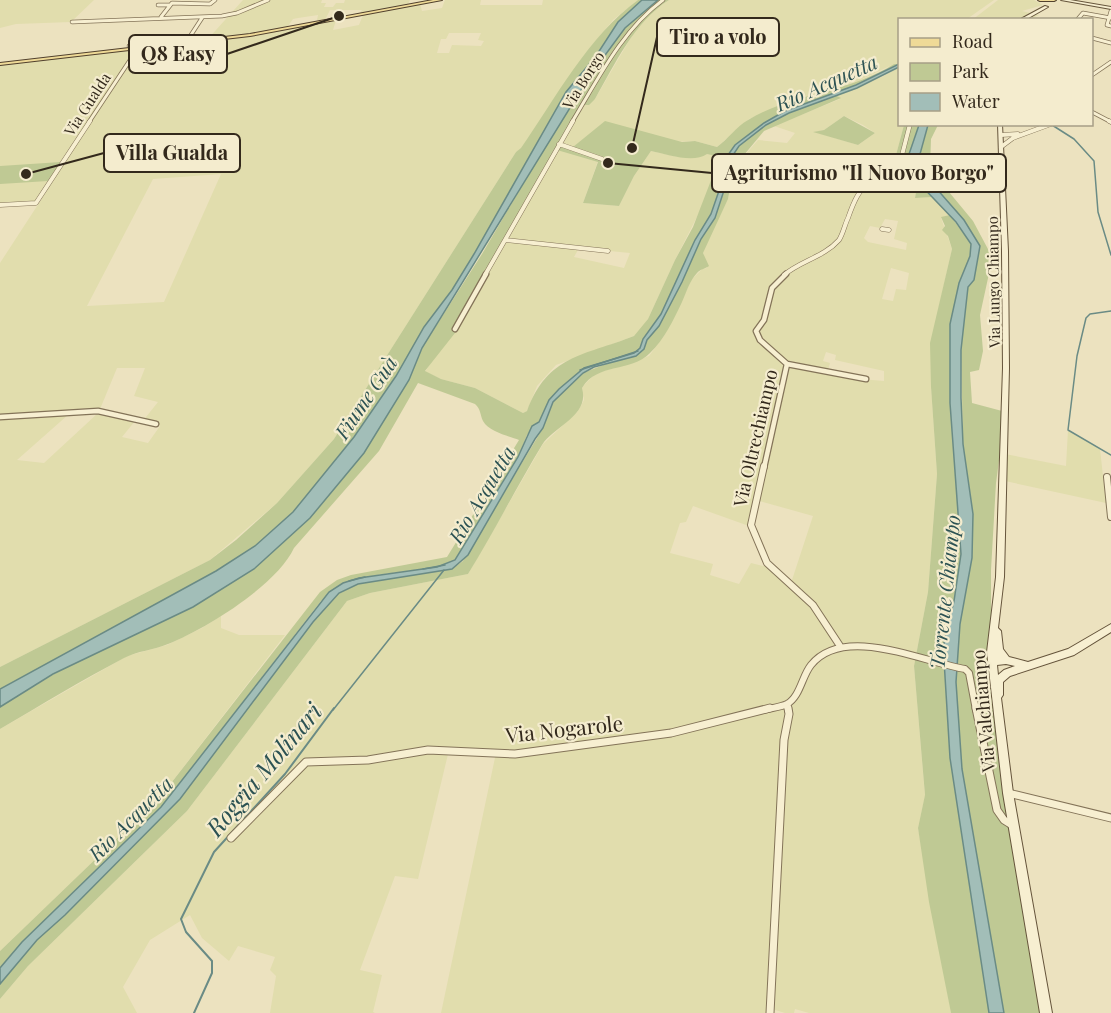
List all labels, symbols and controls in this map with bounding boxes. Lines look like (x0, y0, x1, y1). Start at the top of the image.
callout: Tiro a volo (657, 18, 779, 56)
legend (898, 18, 1093, 126)
text: Tiro a volo (669, 22, 767, 49)
text: Road (952, 29, 993, 53)
callout: Q8 Easy (129, 35, 227, 73)
text: Q8 Easy (141, 39, 216, 66)
street label: Via Borgo (557, 47, 609, 114)
water label: Rio Acquetta (770, 47, 881, 117)
text: Park (952, 59, 989, 83)
street label: Via Gualda (59, 68, 115, 140)
text: Water (951, 89, 1000, 113)
callout: Villa Gualda (104, 134, 240, 172)
text: Villa Gualda (115, 138, 229, 165)
callout: Agriturismo "Il Nuovo Borgo" (712, 154, 1006, 192)
text: Agriturismo "Il Nuovo Borgo" (723, 158, 994, 185)
street label: Via Lungo Chiampo (982, 216, 1004, 349)
water label: Fiume Guà (327, 350, 403, 445)
street label: Via Oltrechiampo (727, 367, 783, 510)
water label: Rio Acquetta (441, 440, 521, 549)
water label: Torrente Chiampo (922, 513, 966, 671)
street label: Via Valchiampo (966, 649, 1000, 774)
water label: Roggia Molinari (197, 695, 329, 843)
street label: Via Nogarole (503, 708, 624, 748)
water label: Rio Acquetta (81, 770, 178, 867)

